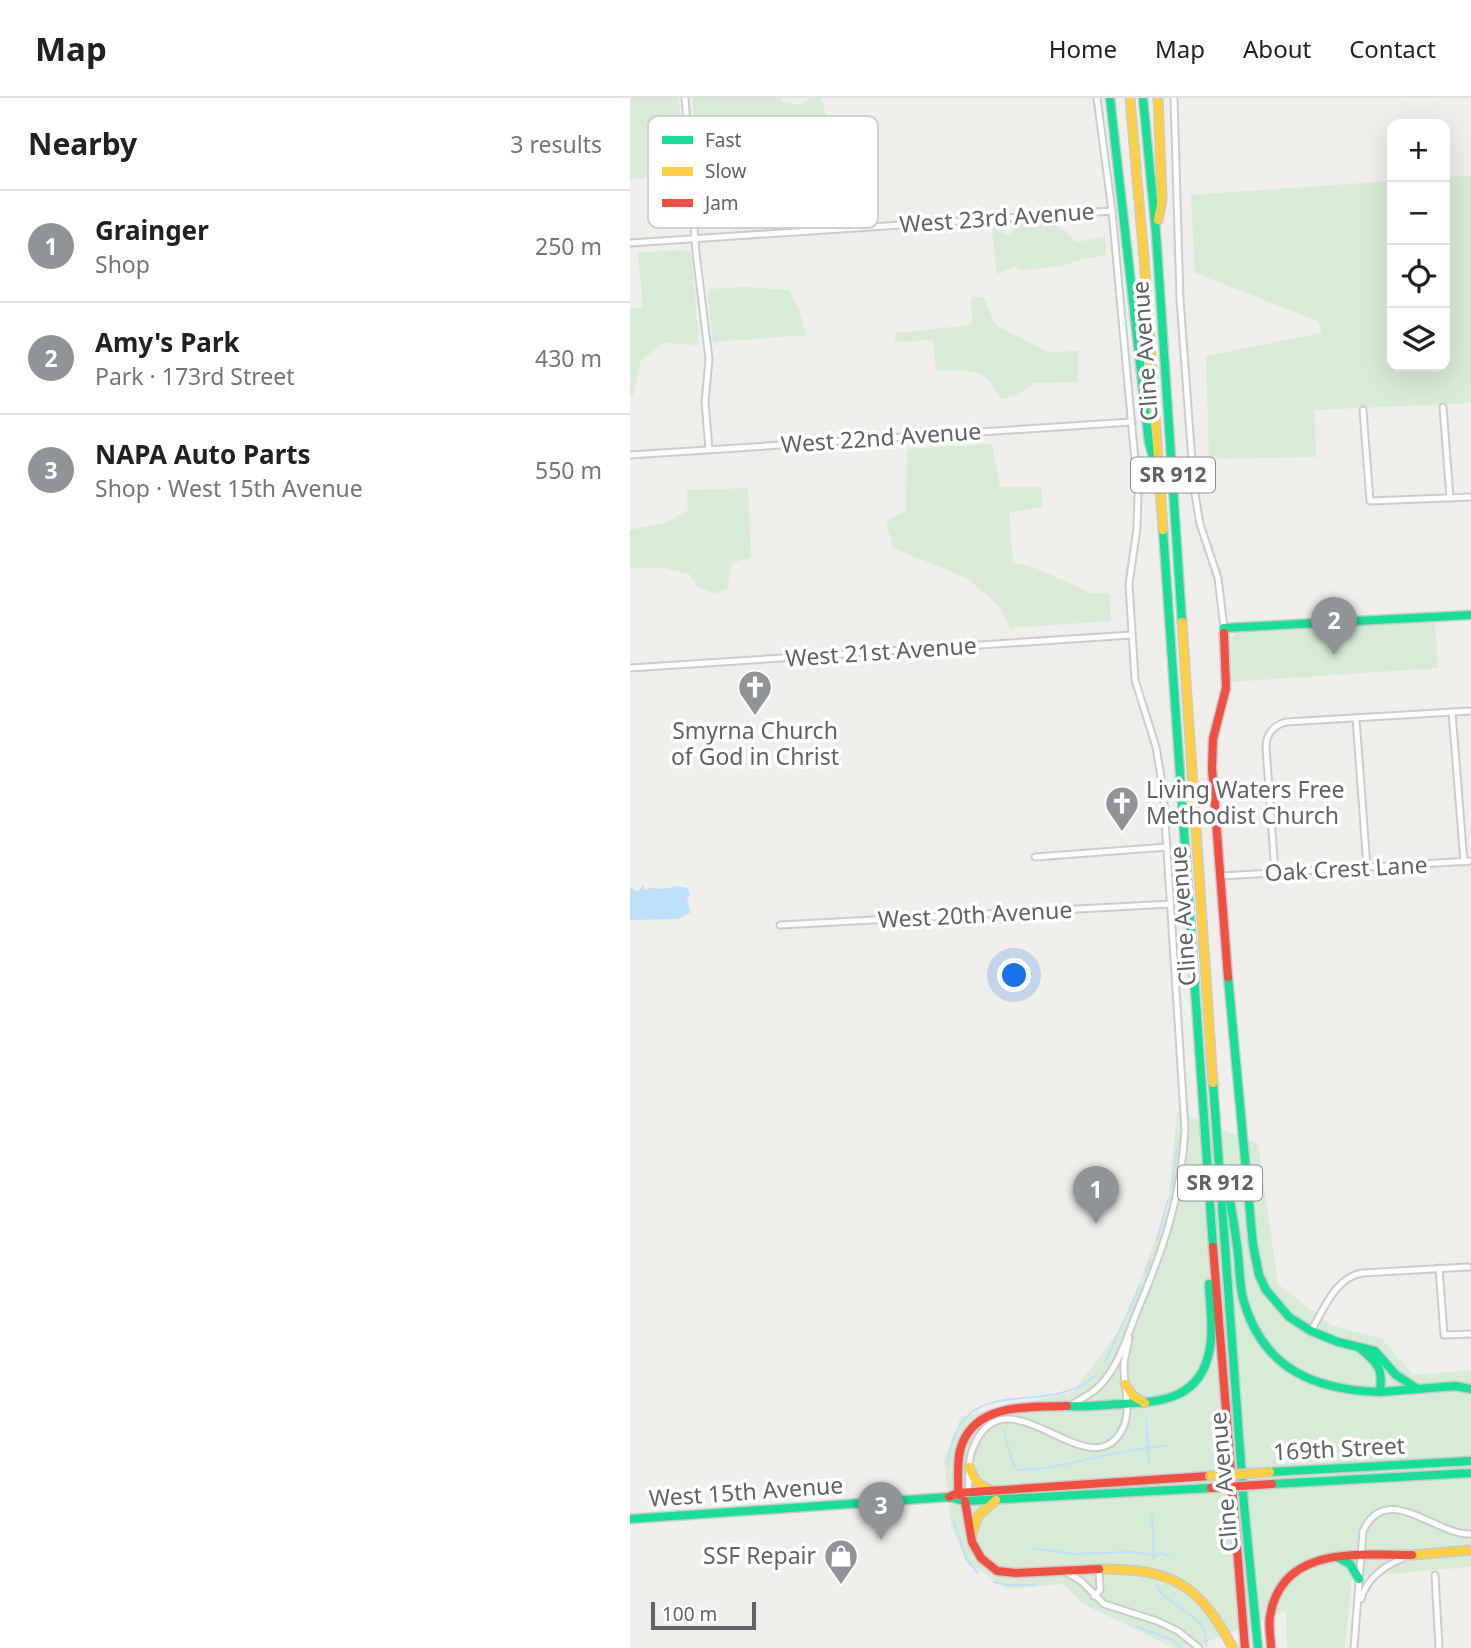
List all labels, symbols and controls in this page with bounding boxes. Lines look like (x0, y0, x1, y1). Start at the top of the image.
text: Map (35, 26, 107, 71)
text: Home (1049, 32, 1117, 65)
text: Map (1155, 32, 1205, 65)
text: About (1243, 32, 1311, 65)
text: Contact (1349, 32, 1436, 65)
legend (648, 116, 878, 228)
map controls (1387, 119, 1450, 371)
button: + (1387, 119, 1450, 182)
text: Nearby (28, 123, 137, 164)
text: Fast (705, 127, 742, 153)
text: 3 results (510, 128, 602, 160)
text: Slow (705, 158, 746, 184)
button: − (1387, 182, 1450, 245)
text: Jam (703, 190, 739, 216)
street label: West 23rd Avenue (898, 194, 1096, 240)
text: Grainger (95, 212, 209, 248)
text: 1 (44, 230, 58, 262)
text: 250 m (535, 230, 602, 262)
button: locate (1387, 245, 1450, 308)
text: Shop (95, 248, 150, 280)
street label: Cline Avenue (1123, 280, 1165, 422)
button: layers (1387, 308, 1450, 371)
text: Amy's Park (95, 324, 240, 360)
text: 2 (44, 342, 58, 374)
text: 430 m (535, 342, 602, 374)
text: Park · 173rd Street (95, 360, 295, 392)
street label: West 22nd Avenue (780, 414, 982, 460)
text: NAPA Auto Parts (95, 436, 311, 472)
text: 3 (44, 454, 58, 486)
text: 550 m (535, 454, 602, 486)
road number: SR 912 (1131, 458, 1215, 492)
text: Shop · West 15th Avenue (95, 472, 363, 504)
pin: 2 (1311, 597, 1357, 655)
street label: West 21st Avenue (784, 628, 978, 674)
church icon: Smyrna Church of God in Christ (736, 668, 774, 717)
place label: Smyrna Church of God in Christ (671, 714, 839, 772)
place label: Living Waters Free Methodist Church (1146, 773, 1344, 831)
church icon: Living Waters Free Methodist Church (1103, 784, 1141, 833)
street label: Cline Avenue (1161, 845, 1203, 987)
street label: Oak Crest Lane (1264, 848, 1428, 888)
street label: West 20th Avenue (877, 893, 1073, 935)
your location (997, 958, 1031, 992)
pin: 1 (1073, 1166, 1119, 1224)
road number: SR 912 (1178, 1166, 1262, 1200)
street label: Cline Avenue (1201, 1411, 1245, 1553)
street label: 169th Street (1272, 1429, 1406, 1467)
street label: West 15th Avenue (648, 1468, 844, 1514)
pin: 3 (858, 1482, 904, 1540)
shop icon: SSF Repair (822, 1537, 860, 1586)
place label: SSF Repair (703, 1539, 816, 1571)
scale bar (651, 1599, 756, 1631)
text: 100 m (662, 1601, 717, 1627)

